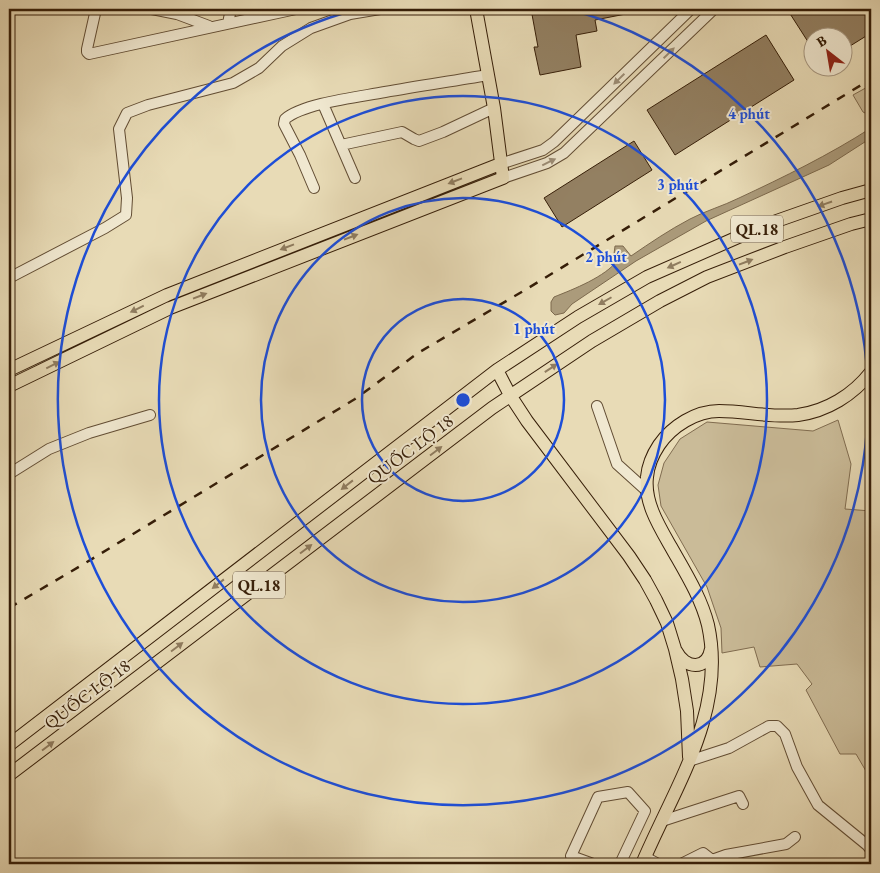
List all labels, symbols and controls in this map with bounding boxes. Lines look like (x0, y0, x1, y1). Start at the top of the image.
north arrow (802, 28, 852, 78)
text: B (813, 31, 830, 51)
one-way arrow (662, 47, 674, 59)
one-way arrow (613, 73, 625, 85)
text: 4 phút (728, 104, 770, 123)
one-way arrow (541, 157, 556, 166)
text: 3 phút (657, 175, 699, 194)
one-way arrow (448, 178, 462, 186)
one-way arrow (817, 201, 832, 208)
road number: QL.18 (731, 215, 783, 242)
one-way arrow (344, 233, 358, 241)
one-way arrow (279, 243, 294, 251)
text: 2 phút (585, 247, 627, 266)
one-way arrow (739, 257, 754, 265)
one-way arrow (667, 262, 681, 270)
one-way arrow (193, 292, 207, 300)
one-way arrow (598, 297, 611, 306)
one-way arrow (130, 305, 144, 313)
text: 1 phút (513, 319, 555, 338)
one-way arrow (45, 361, 60, 369)
one-way arrow (544, 363, 557, 373)
centre of rings (454, 391, 472, 409)
street label: QUỐC LỘ 18 (362, 409, 458, 489)
one-way arrow (429, 445, 442, 456)
one-way arrow (340, 480, 354, 490)
one-way arrow (299, 544, 313, 554)
road number: QL.18 (233, 572, 285, 598)
one-way arrow (211, 579, 225, 589)
one-way arrow (170, 642, 183, 653)
street label: QUỐC LỘ 18 (39, 654, 135, 734)
one-way arrow (41, 740, 54, 751)

